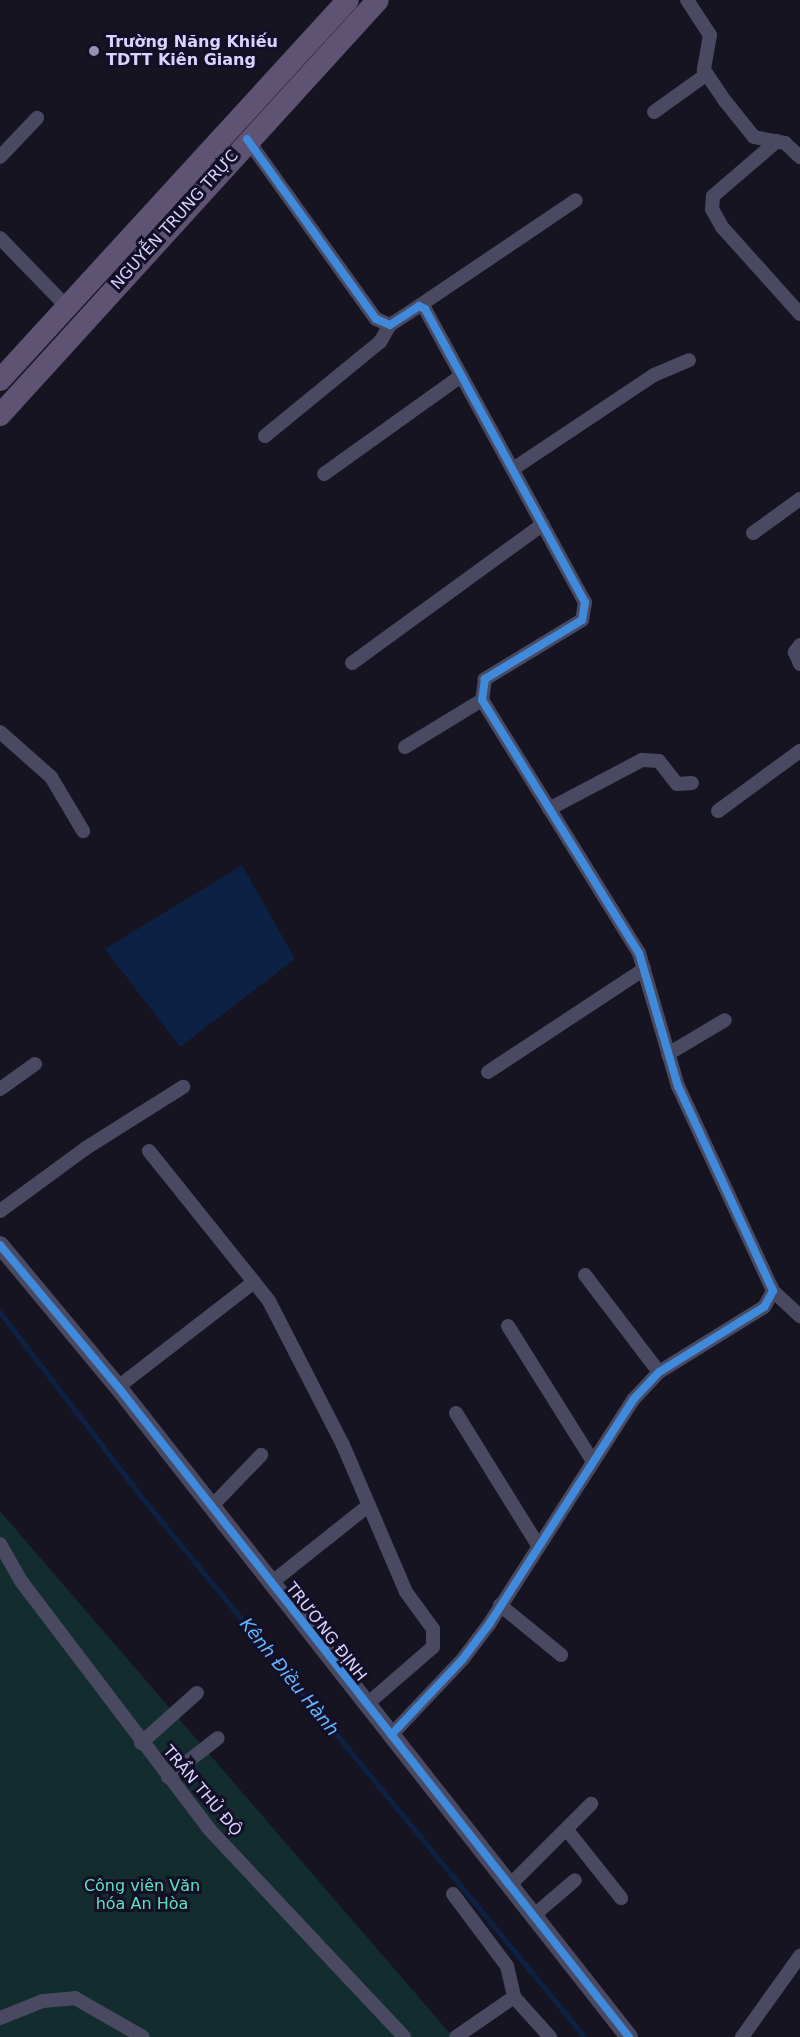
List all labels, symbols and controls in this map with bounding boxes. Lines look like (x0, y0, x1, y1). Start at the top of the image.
place label: Trường Năng Khiếu TDTT Kiên Giang (106, 32, 278, 70)
marker: Trường Năng Khiếu TDTT Kiên Giang (87, 44, 101, 58)
street label: NGUYỄN TRUNG TRỰC (107, 146, 243, 294)
street label: TRƯƠNG ĐỊNH (282, 1579, 370, 1685)
water label: Kênh Điều Hành (235, 1614, 343, 1740)
street label: TRẦN THỦ ĐỘ (158, 1742, 246, 1840)
park label: Công viên Văn hóa An Hòa (84, 1876, 200, 1914)

